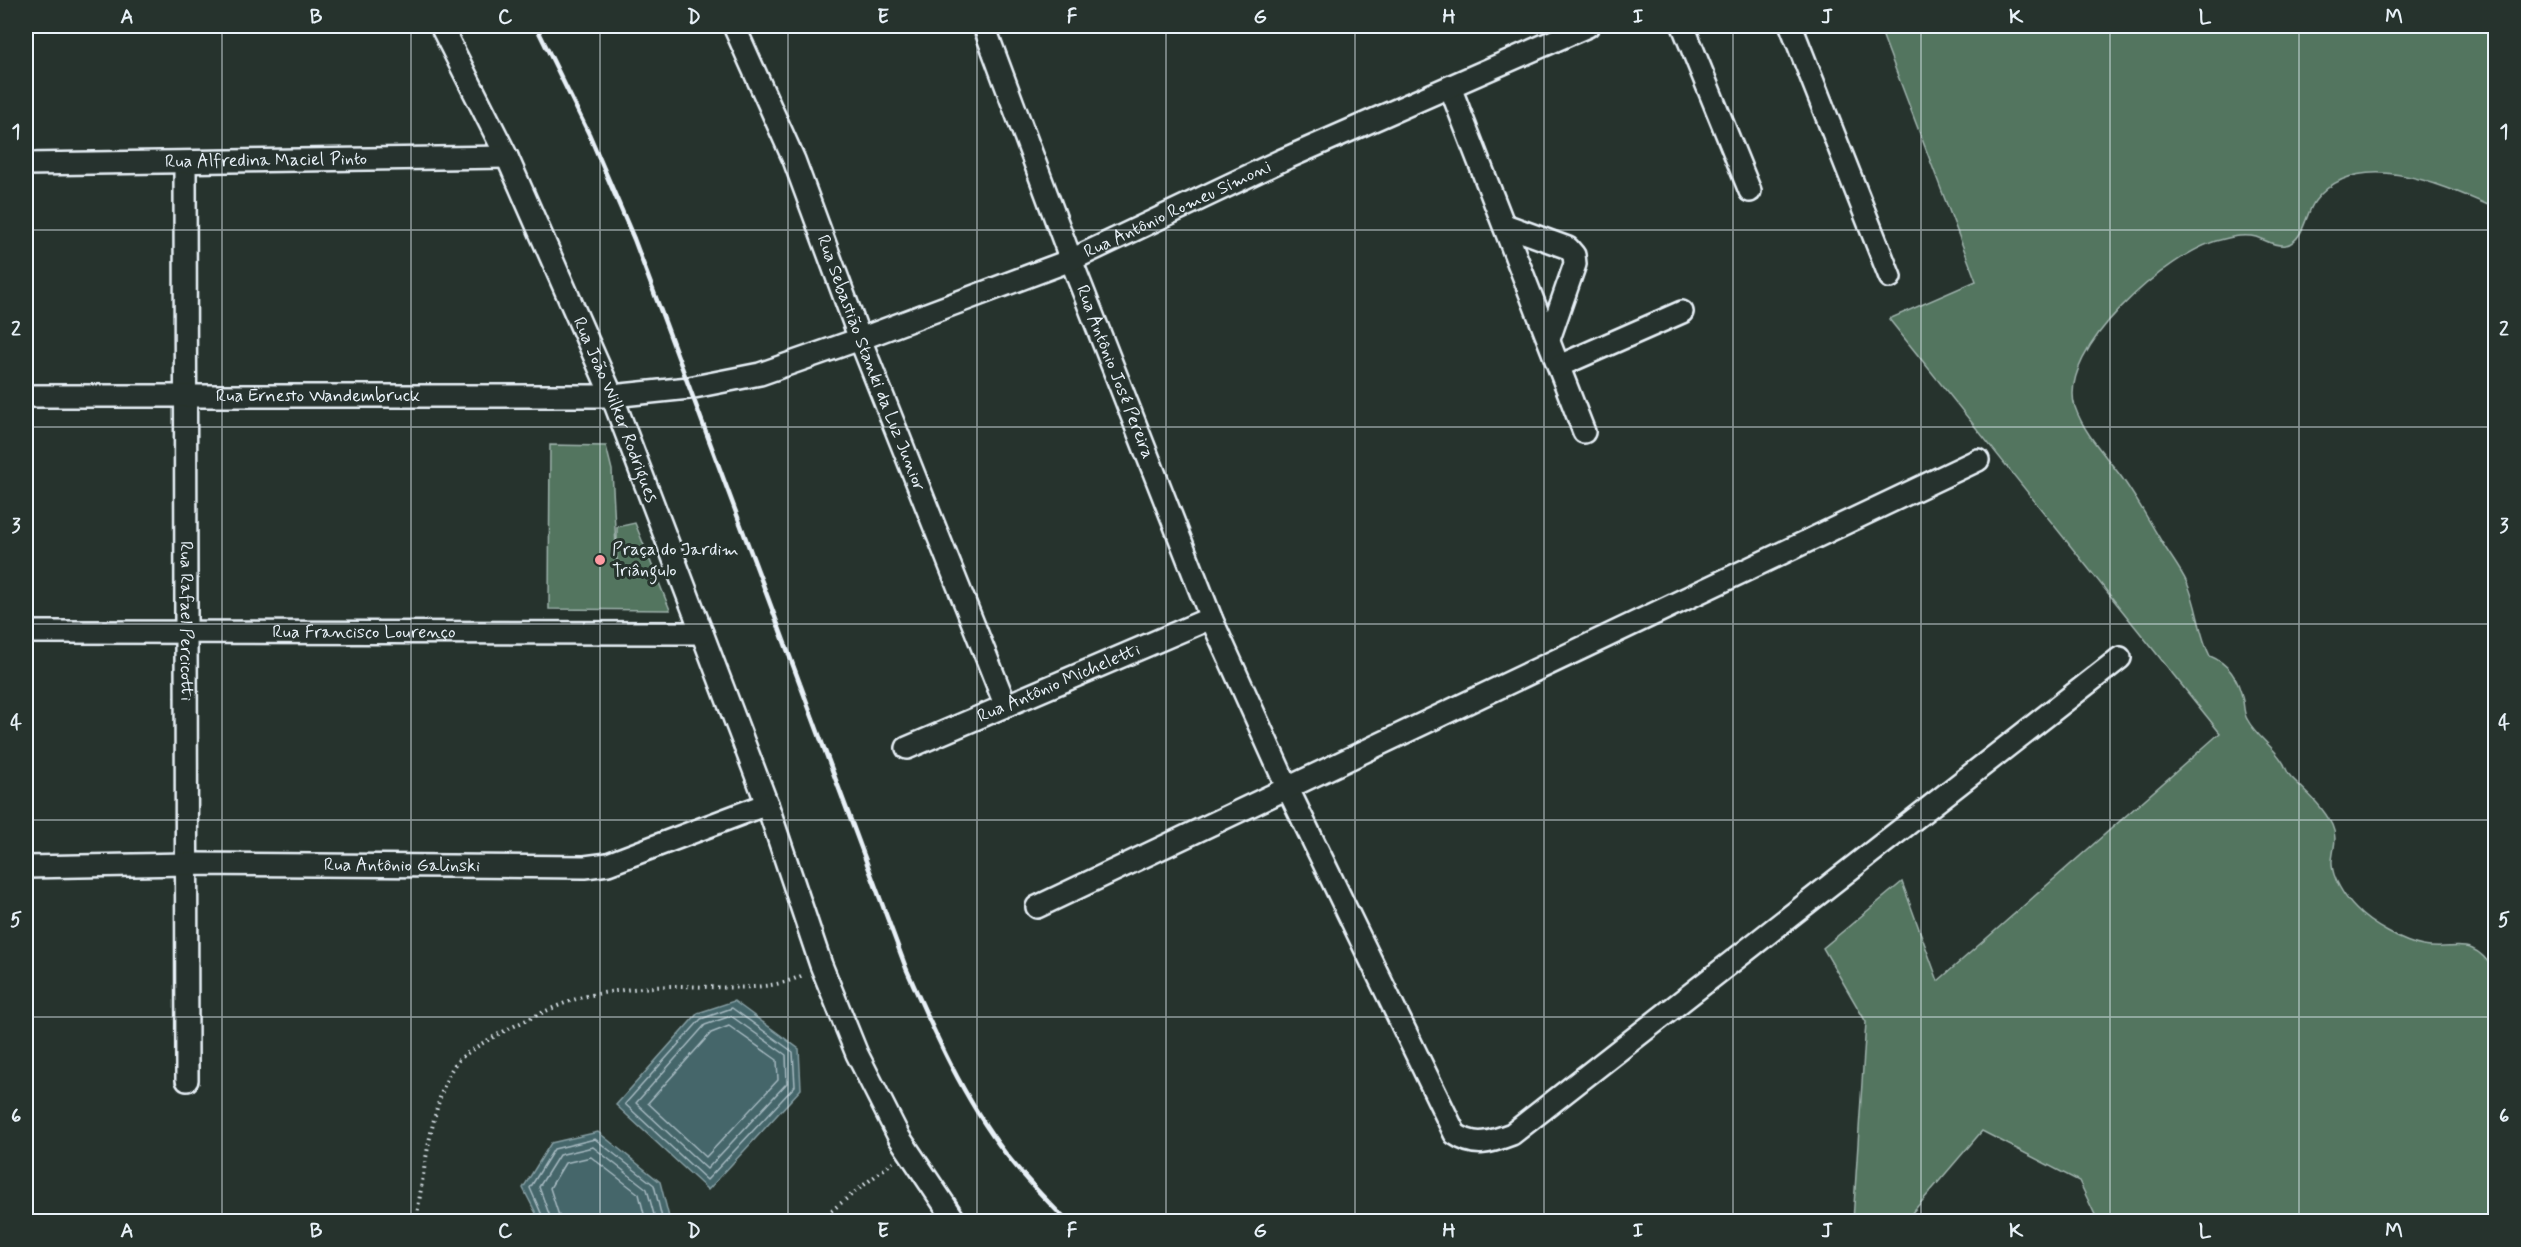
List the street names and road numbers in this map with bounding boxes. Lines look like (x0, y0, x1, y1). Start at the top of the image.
street label: Rua Alfredina Maciel Pinto (165, 147, 367, 174)
street label: Rua Antônio Romeu Simoni (1080, 155, 1275, 264)
street label: Rua Sebastião Stanki da Luz Junior (811, 232, 931, 495)
street label: Rua Antônio José Pereira (1070, 282, 1160, 463)
street label: Rua João Wilker Rodrigues (567, 313, 663, 506)
street label: Rua Ernesto Wandembruck (216, 384, 420, 408)
street label: Rua Rafael Percicotti (174, 541, 198, 701)
street label: Rua Francisco Lourenço (272, 620, 456, 645)
street label: Rua Antônio Micheletti (974, 638, 1144, 729)
street label: Rua Antônio Galinski (324, 853, 480, 878)

